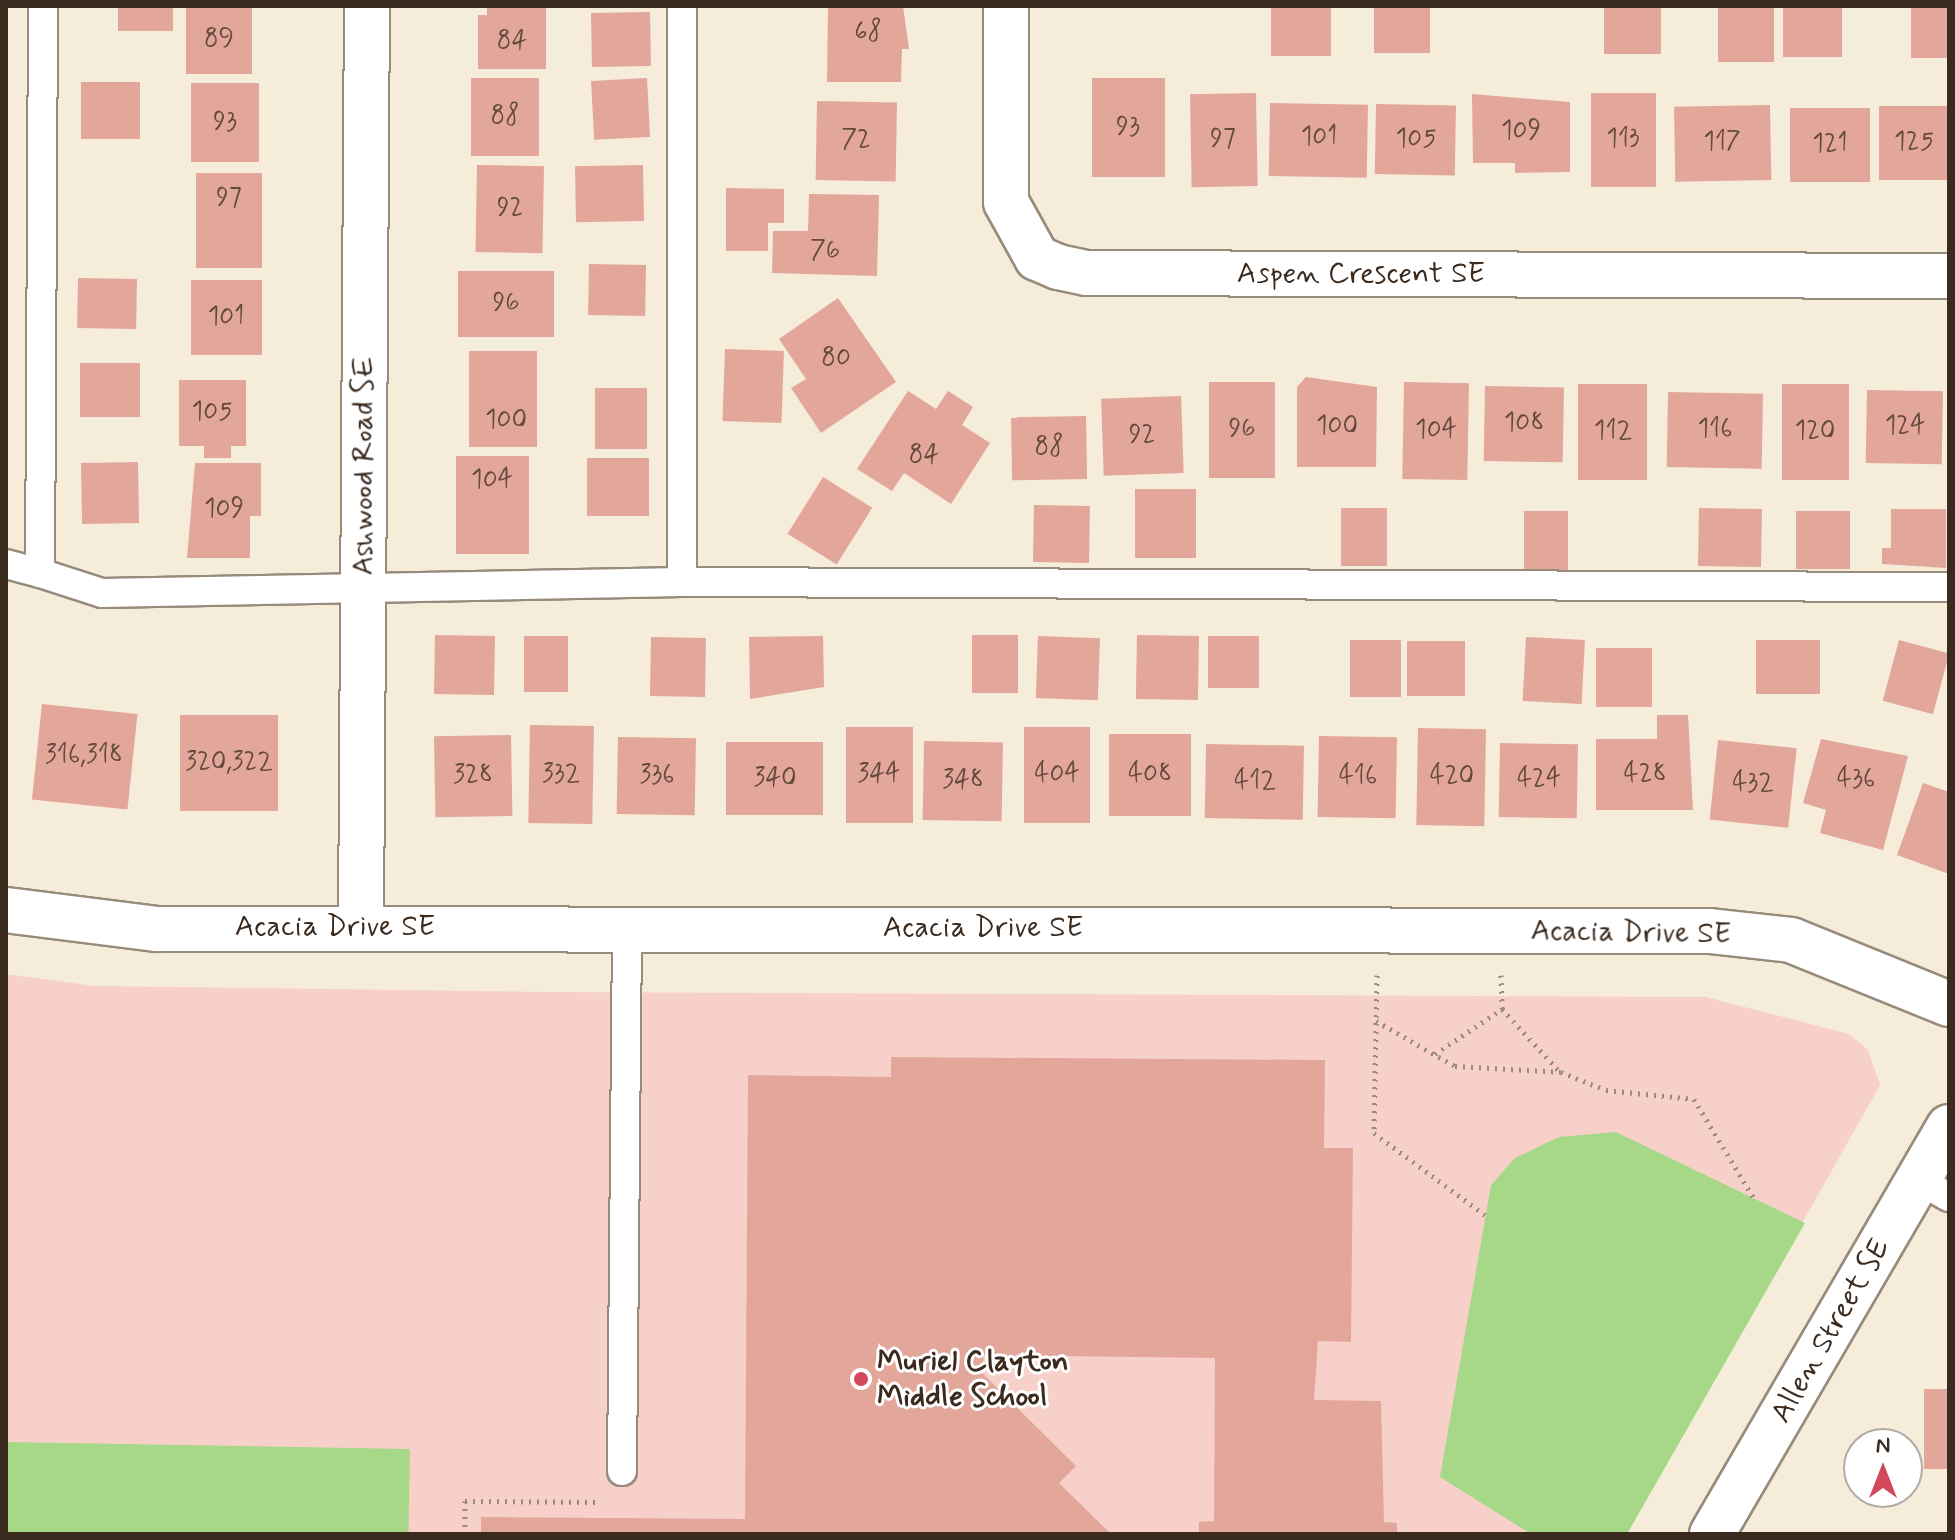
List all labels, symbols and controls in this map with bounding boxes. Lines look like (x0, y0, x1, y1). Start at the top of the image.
house number: 68 (854, 17, 882, 49)
house number: 89 (204, 24, 234, 56)
house number: 84 (497, 26, 527, 58)
house number: 88 (491, 101, 519, 133)
house number: 93 (213, 107, 237, 139)
house number: 93 (1116, 112, 1140, 144)
house number: 109 (1501, 116, 1541, 148)
house number: 101 (1301, 122, 1337, 154)
house number: 97 (1210, 124, 1236, 156)
house number: 105 (1396, 124, 1436, 156)
house number: 113 (1606, 124, 1640, 156)
house number: 72 (841, 125, 871, 157)
house number: 117 (1703, 127, 1741, 159)
house number: 125 (1894, 127, 1934, 159)
house number: 121 (1812, 129, 1848, 161)
house number: 97 (216, 183, 242, 215)
house number: 92 (497, 193, 523, 225)
house number: 76 (810, 236, 840, 268)
street label: Aspen Crescent SE (1237, 256, 1485, 292)
house number: 96 (492, 288, 520, 320)
house number: 101 (208, 302, 244, 334)
house number: 80 (821, 343, 851, 375)
street label: Ashwood Road SE (346, 358, 382, 574)
house number: 105 (192, 397, 232, 429)
house number: 100 (485, 405, 527, 437)
house number: 108 (1504, 408, 1544, 440)
house number: 100 (1316, 411, 1358, 443)
house number: 124 (1885, 411, 1925, 443)
house number: 96 (1228, 414, 1256, 446)
house number: 116 (1697, 414, 1733, 446)
house number: 104 (1415, 415, 1457, 447)
house number: 112 (1594, 416, 1632, 448)
house number: 120 (1795, 416, 1835, 448)
house number: 92 (1129, 420, 1155, 452)
house number: 88 (1035, 432, 1063, 464)
house number: 84 (909, 440, 939, 472)
house number: 104 (471, 465, 513, 497)
house number: 109 (204, 494, 244, 526)
house number: 316,318 (45, 740, 123, 772)
house number: 320,322 (185, 747, 273, 779)
house number: 332 (542, 759, 580, 791)
house number: 344 (858, 759, 900, 791)
house number: 404 (1034, 759, 1080, 791)
house number: 408 (1128, 759, 1172, 791)
house number: 428 (1624, 759, 1666, 791)
house number: 328 (453, 760, 493, 792)
house number: 336 (640, 760, 674, 792)
house number: 416 (1339, 761, 1377, 793)
house number: 420 (1430, 761, 1474, 793)
house number: 340 (753, 763, 797, 795)
house number: 424 (1517, 764, 1561, 796)
house number: 436 (1837, 764, 1875, 796)
house number: 348 (942, 765, 984, 797)
house number: 412 (1234, 766, 1276, 798)
house number: 432 (1732, 768, 1774, 800)
street label: Acacia Drive SE (235, 909, 435, 945)
street label: Acacia Drive SE (883, 910, 1083, 946)
street label: Acacia Drive SE (1531, 913, 1731, 953)
street label: Allen Street SE (1763, 1232, 1899, 1430)
place label: Muriel Clayton Middle School (877, 1344, 1069, 1414)
marker: Muriel Clayton Middle School (852, 1370, 870, 1388)
north arrow (1843, 1428, 1923, 1508)
text: N (1876, 1432, 1890, 1460)

